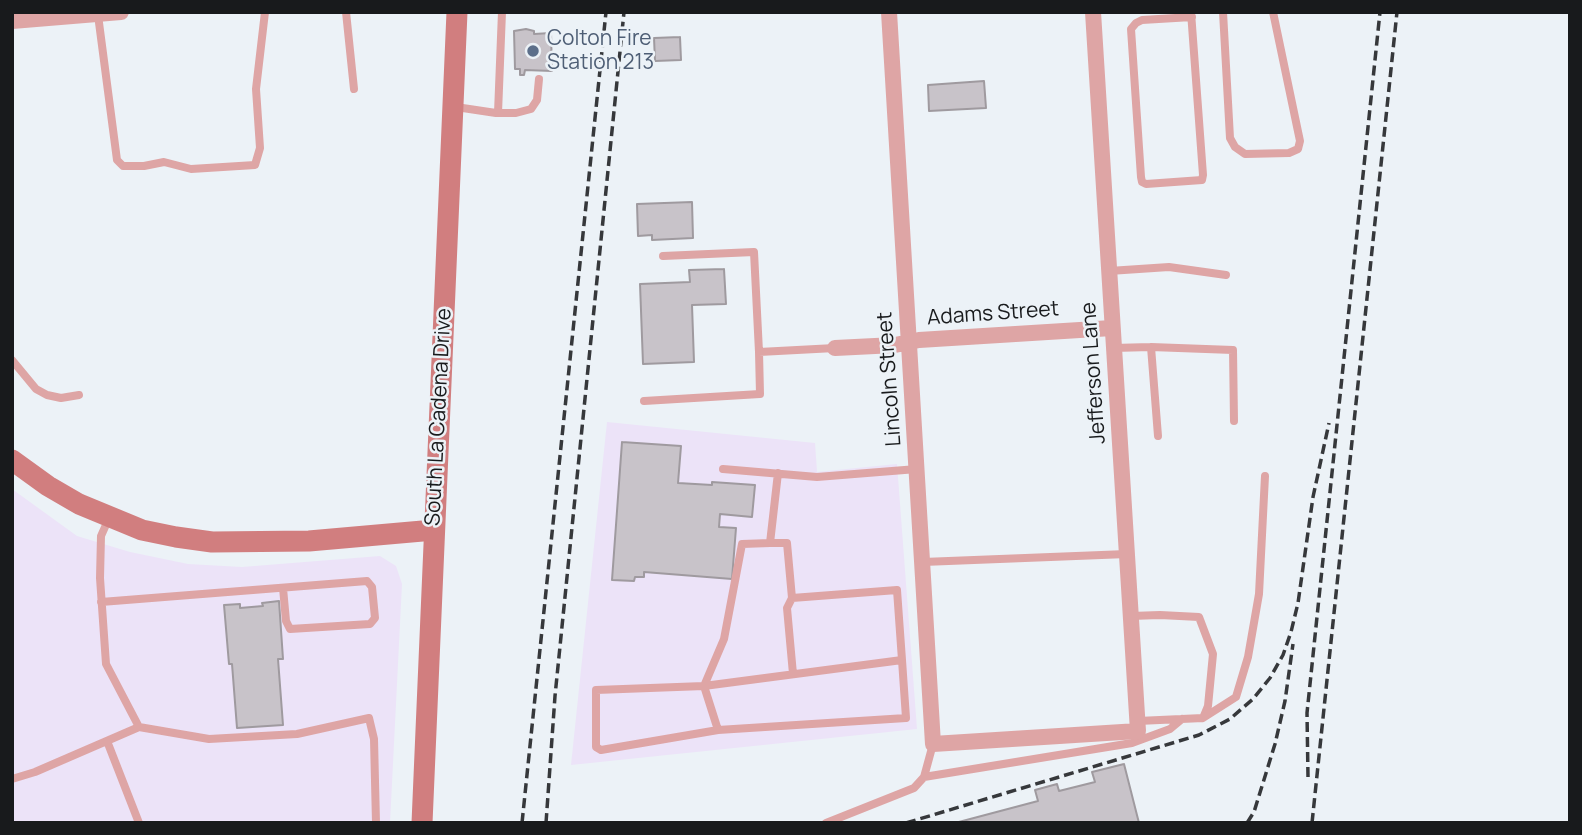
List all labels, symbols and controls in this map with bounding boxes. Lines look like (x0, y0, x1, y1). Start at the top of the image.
place label: Colton Fire Station 213 (547, 26, 654, 76)
marker: Colton Fire Station 213 (525, 43, 541, 59)
street label: Adams Street (926, 297, 1060, 331)
street label: Jefferson Lane (1076, 301, 1112, 445)
street label: South La Cadena Drive (421, 307, 457, 527)
street label: Lincoln Street (873, 311, 907, 447)

